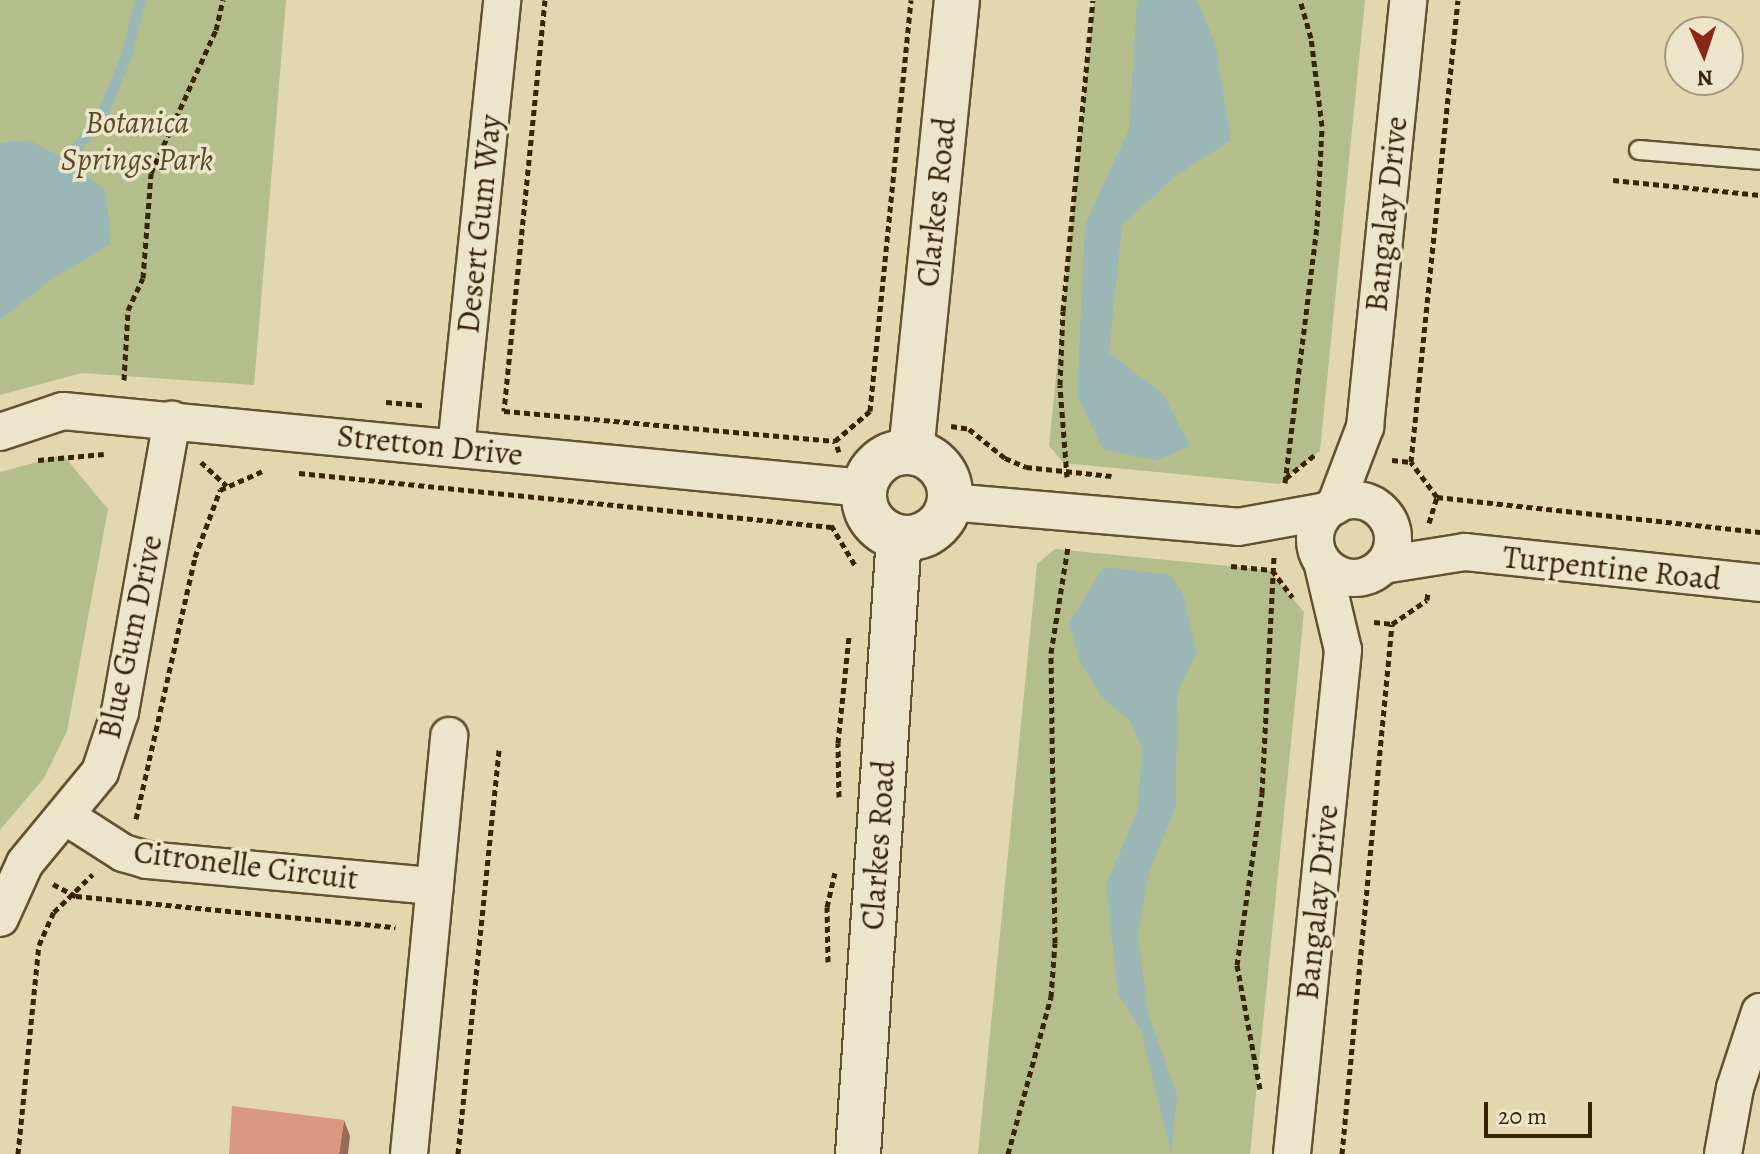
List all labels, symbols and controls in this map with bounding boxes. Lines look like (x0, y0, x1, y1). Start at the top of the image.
north arrow (1664, 16, 1744, 96)
text: N (1696, 63, 1714, 93)
park label: Botanica Springs Park (61, 104, 213, 179)
street label: Desert Gum Way (448, 113, 510, 335)
street label: Bangalay Drive (1357, 114, 1415, 314)
street label: Clarkes Road (908, 115, 964, 289)
street label: Stretton Drive (335, 416, 525, 474)
street label: Blue Gum Drive (90, 531, 170, 743)
street label: Turpentine Road (1501, 537, 1723, 599)
street label: Clarkes Road (853, 759, 903, 931)
street label: Bangalay Drive (1288, 802, 1346, 1002)
street label: Citronelle Circuit (132, 832, 360, 898)
scale bar (1488, 1086, 1596, 1136)
text: 20 m (1498, 1100, 1547, 1132)

